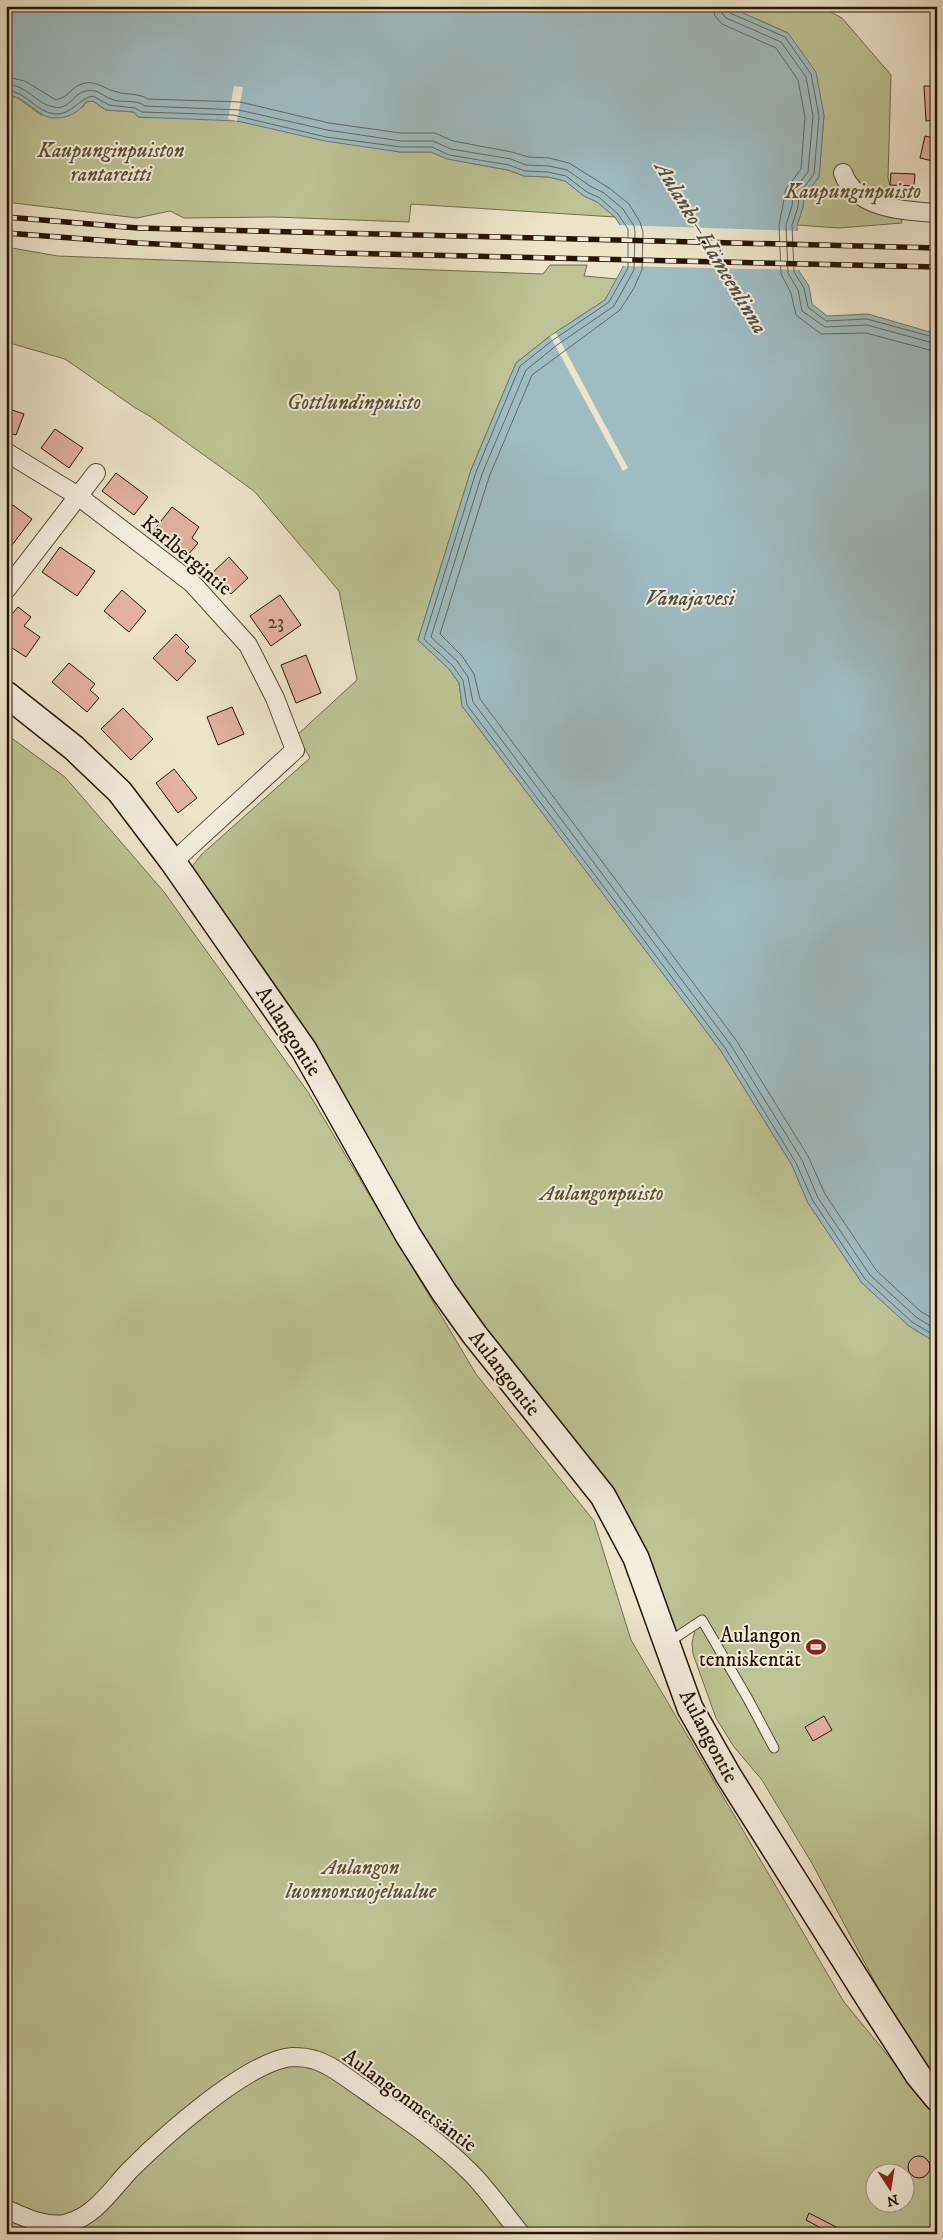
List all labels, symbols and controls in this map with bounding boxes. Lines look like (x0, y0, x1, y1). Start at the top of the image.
park label: Kaupunginpuiston rantareitti (37, 138, 185, 188)
water label: Aulanko–Hämeenlinna (647, 154, 773, 339)
park label: Kaupunginpuisto (784, 179, 921, 205)
park label: Gottlundinpuisto (287, 390, 421, 416)
street label: Karlbergintie (135, 510, 238, 602)
water label: Vanajavesi (645, 585, 736, 612)
house number: 23 (268, 611, 284, 634)
street label: Aulangontie (250, 982, 327, 1082)
park label: Aulangonpuisto (538, 1181, 664, 1207)
street label: Aulangontie (463, 1325, 546, 1422)
place label: Aulangon tenniskentät (699, 1623, 801, 1673)
sports icon: Aulangon tenniskentät (805, 1636, 827, 1658)
street label: Aulangontie (673, 1685, 744, 1788)
park label: Aulangon luonnonsuojelualue (285, 1855, 437, 1905)
street label: Aulangonmetsäntie (337, 2043, 482, 2158)
north arrow (866, 2162, 916, 2212)
text: N (885, 2190, 900, 2210)

